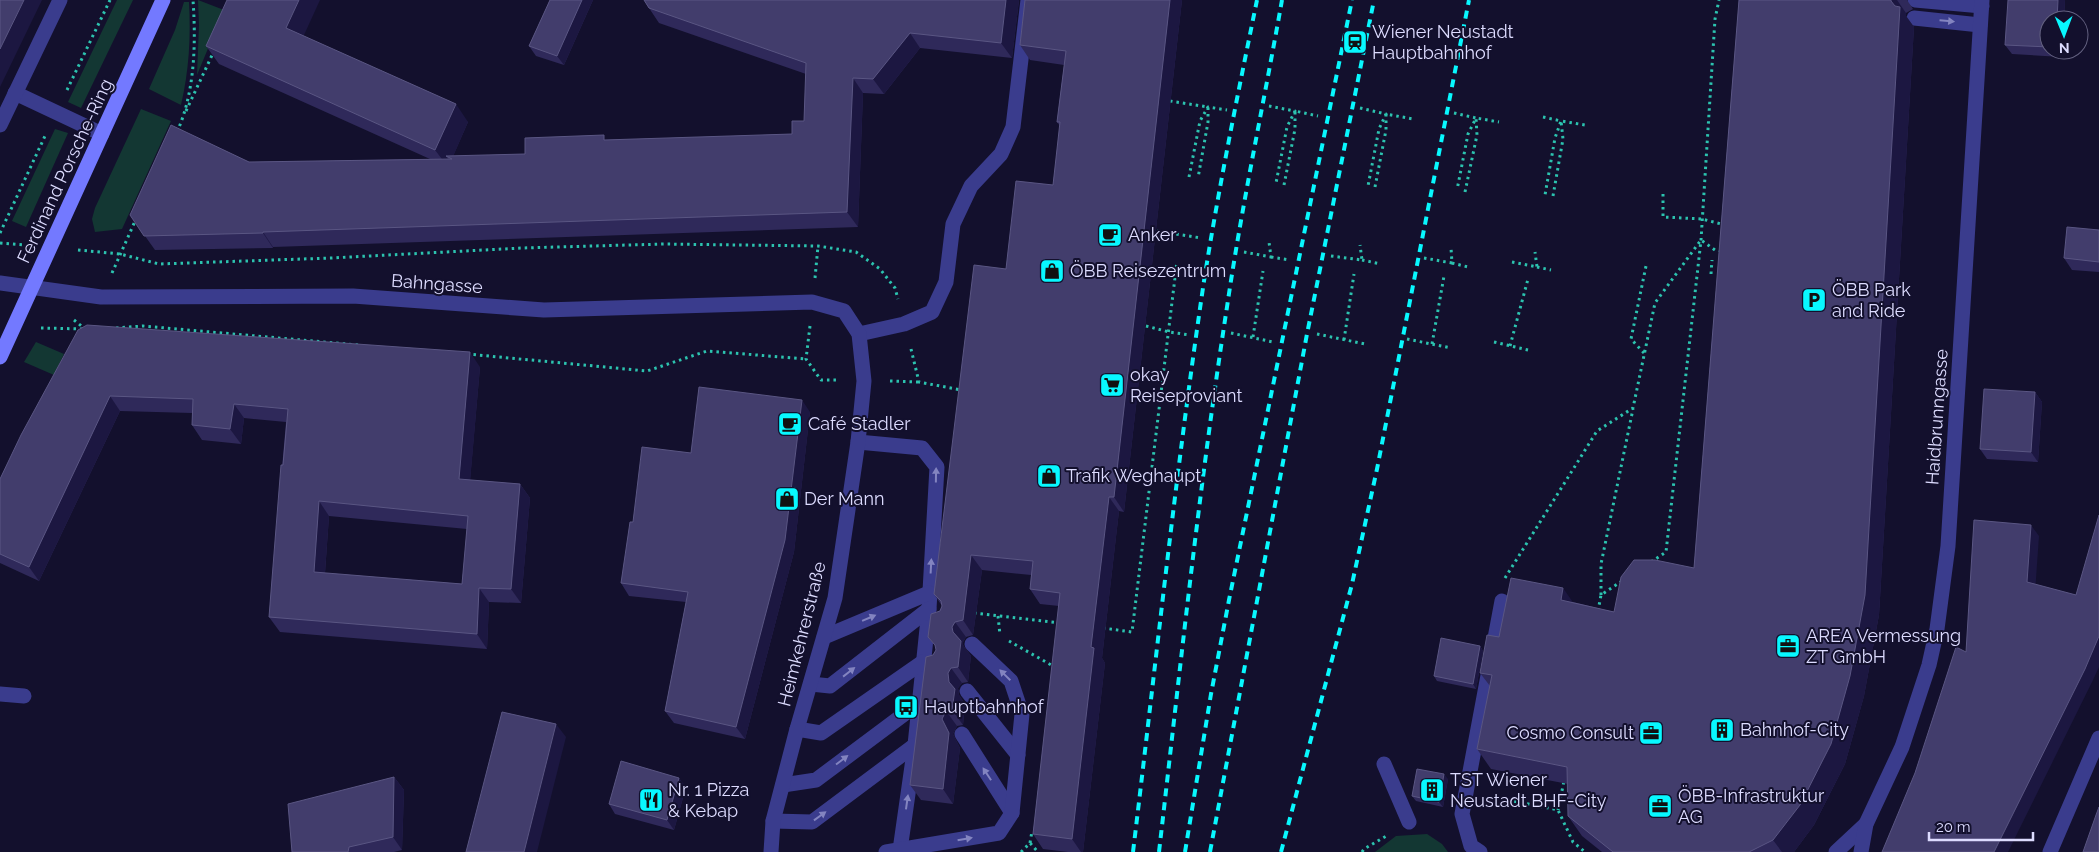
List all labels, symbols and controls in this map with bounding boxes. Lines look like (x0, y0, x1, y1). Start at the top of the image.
north arrow (2039, 10, 2089, 60)
one-way arrow (1940, 18, 1956, 26)
place label: Wiener Neustadt Hauptbahnhof (1372, 21, 1514, 63)
station icon: Wiener Neustadt Hauptbahnhof (1342, 29, 1368, 55)
text: N (2059, 40, 2070, 56)
street label: Ferdinand Porsche-Ring (13, 75, 117, 266)
cafe icon: Anker (1097, 222, 1123, 248)
place label: Anker (1128, 224, 1177, 245)
shop icon: ÖBB Reisezentrum (1039, 258, 1065, 284)
place label: ÖBB Reisezentrum (1070, 260, 1226, 281)
street label: Bahngasse (391, 270, 484, 297)
place label: ÖBB Park and Ride (1832, 279, 1911, 321)
parking icon: ÖBB Park and Ride (1801, 287, 1827, 313)
street label: Haidbrunngasse (1921, 348, 1952, 486)
place label: okay Reiseproviant (1130, 364, 1243, 406)
supermarket icon: okay Reiseproviant (1099, 372, 1125, 398)
cafe icon: Café Stadler (777, 411, 803, 437)
place label: Café Stadler (808, 413, 911, 434)
shop icon: Trafik Weghaupt (1036, 463, 1062, 489)
place label: Trafik Weghaupt (1066, 465, 1201, 486)
one-way arrow (932, 466, 940, 482)
shop icon: Der Mann (774, 486, 800, 512)
place label: Der Mann (804, 488, 884, 509)
one-way arrow (927, 558, 935, 574)
street label: Heimkehrerstraße (773, 559, 830, 708)
one-way arrow (862, 613, 876, 621)
place label: AREA Vermessung ZT GmbH (1806, 625, 1961, 667)
office icon: AREA Vermessung ZT GmbH (1775, 633, 1801, 659)
one-way arrow (842, 666, 855, 677)
one-way arrow (999, 670, 1011, 682)
bus stop icon: Hauptbahnhof (893, 694, 919, 720)
place label: Hauptbahnhof (924, 696, 1045, 717)
building icon: Bahnhof-City (1709, 717, 1735, 743)
place label: Bahnhof-City (1740, 719, 1849, 740)
office icon: Cosmo Consult (1638, 720, 1664, 746)
place label: Cosmo Consult (1507, 722, 1634, 743)
one-way arrow (835, 755, 849, 765)
one-way arrow (982, 767, 992, 780)
place label: TST Wiener Neustadt BHF-City (1450, 769, 1607, 811)
building icon: TST Wiener Neustadt BHF-City (1419, 777, 1445, 803)
place label: Nr. 1 Pizza & Kebap (668, 779, 749, 821)
place label: ÖBB-Infrastruktur AG (1678, 785, 1825, 827)
restaurant icon: Nr. 1 Pizza & Kebap (638, 787, 664, 813)
one-way arrow (903, 793, 911, 809)
office icon: ÖBB-Infrastruktur AG (1647, 793, 1673, 819)
one-way arrow (813, 810, 826, 821)
scale bar (1929, 810, 2033, 842)
text: 20 m (1936, 818, 1971, 836)
one-way arrow (957, 835, 973, 843)

